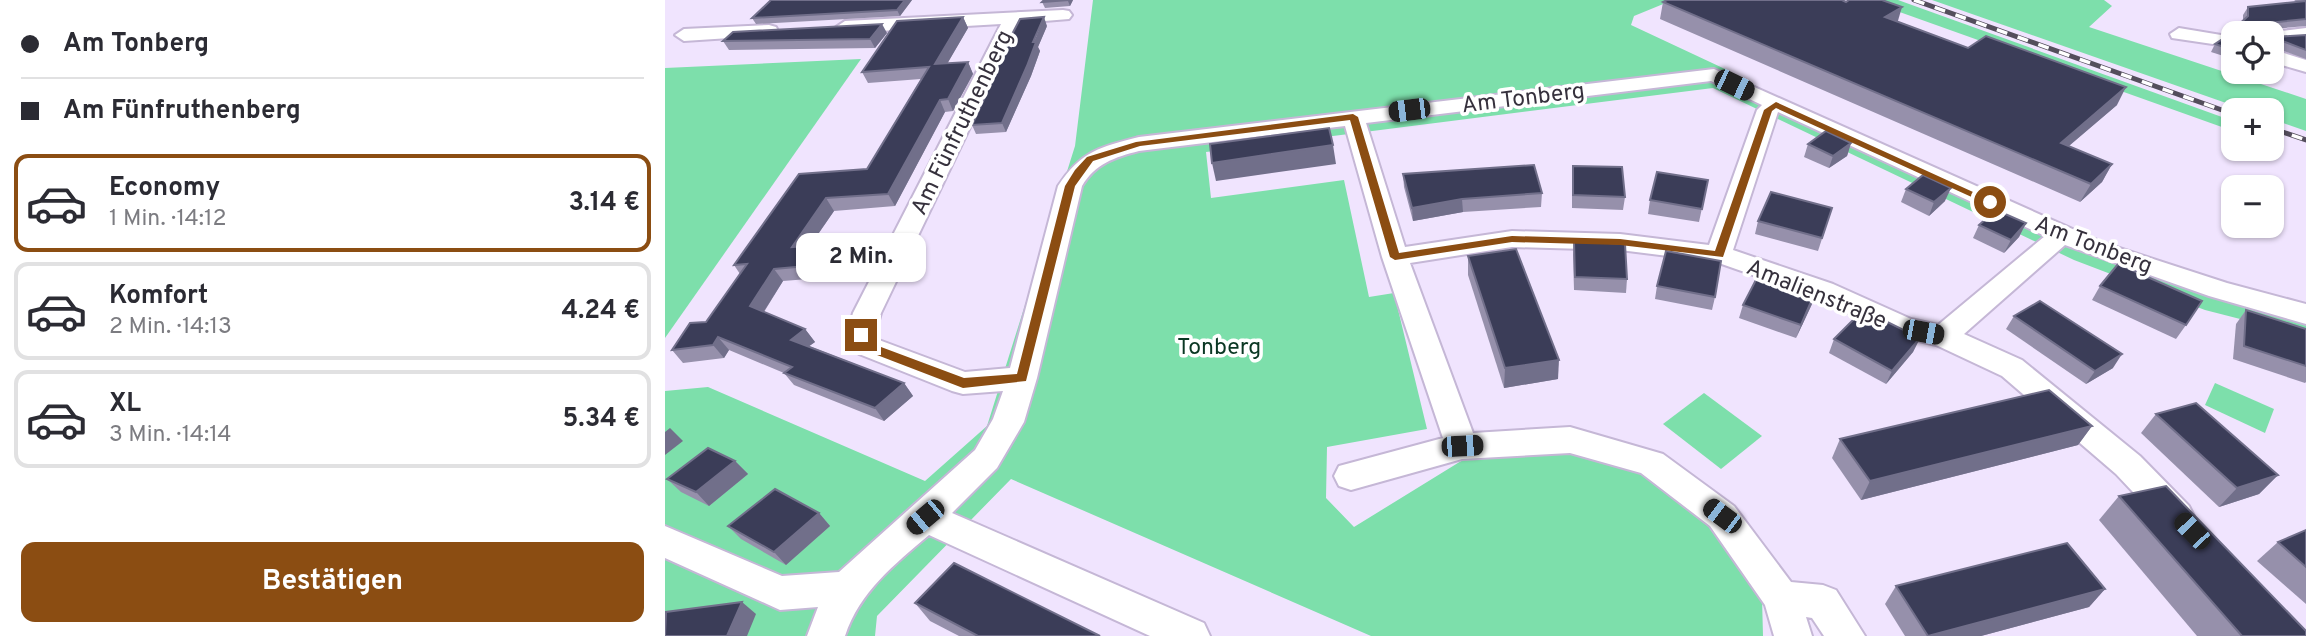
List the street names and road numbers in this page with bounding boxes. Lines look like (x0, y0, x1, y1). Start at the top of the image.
street label: Am Fünfruthenberg (906, 26, 1021, 220)
street label: Am Tonberg (1460, 78, 1587, 121)
street label: Am Tonberg (2030, 211, 2156, 282)
street label: Amalienstraße (1742, 254, 1890, 337)

